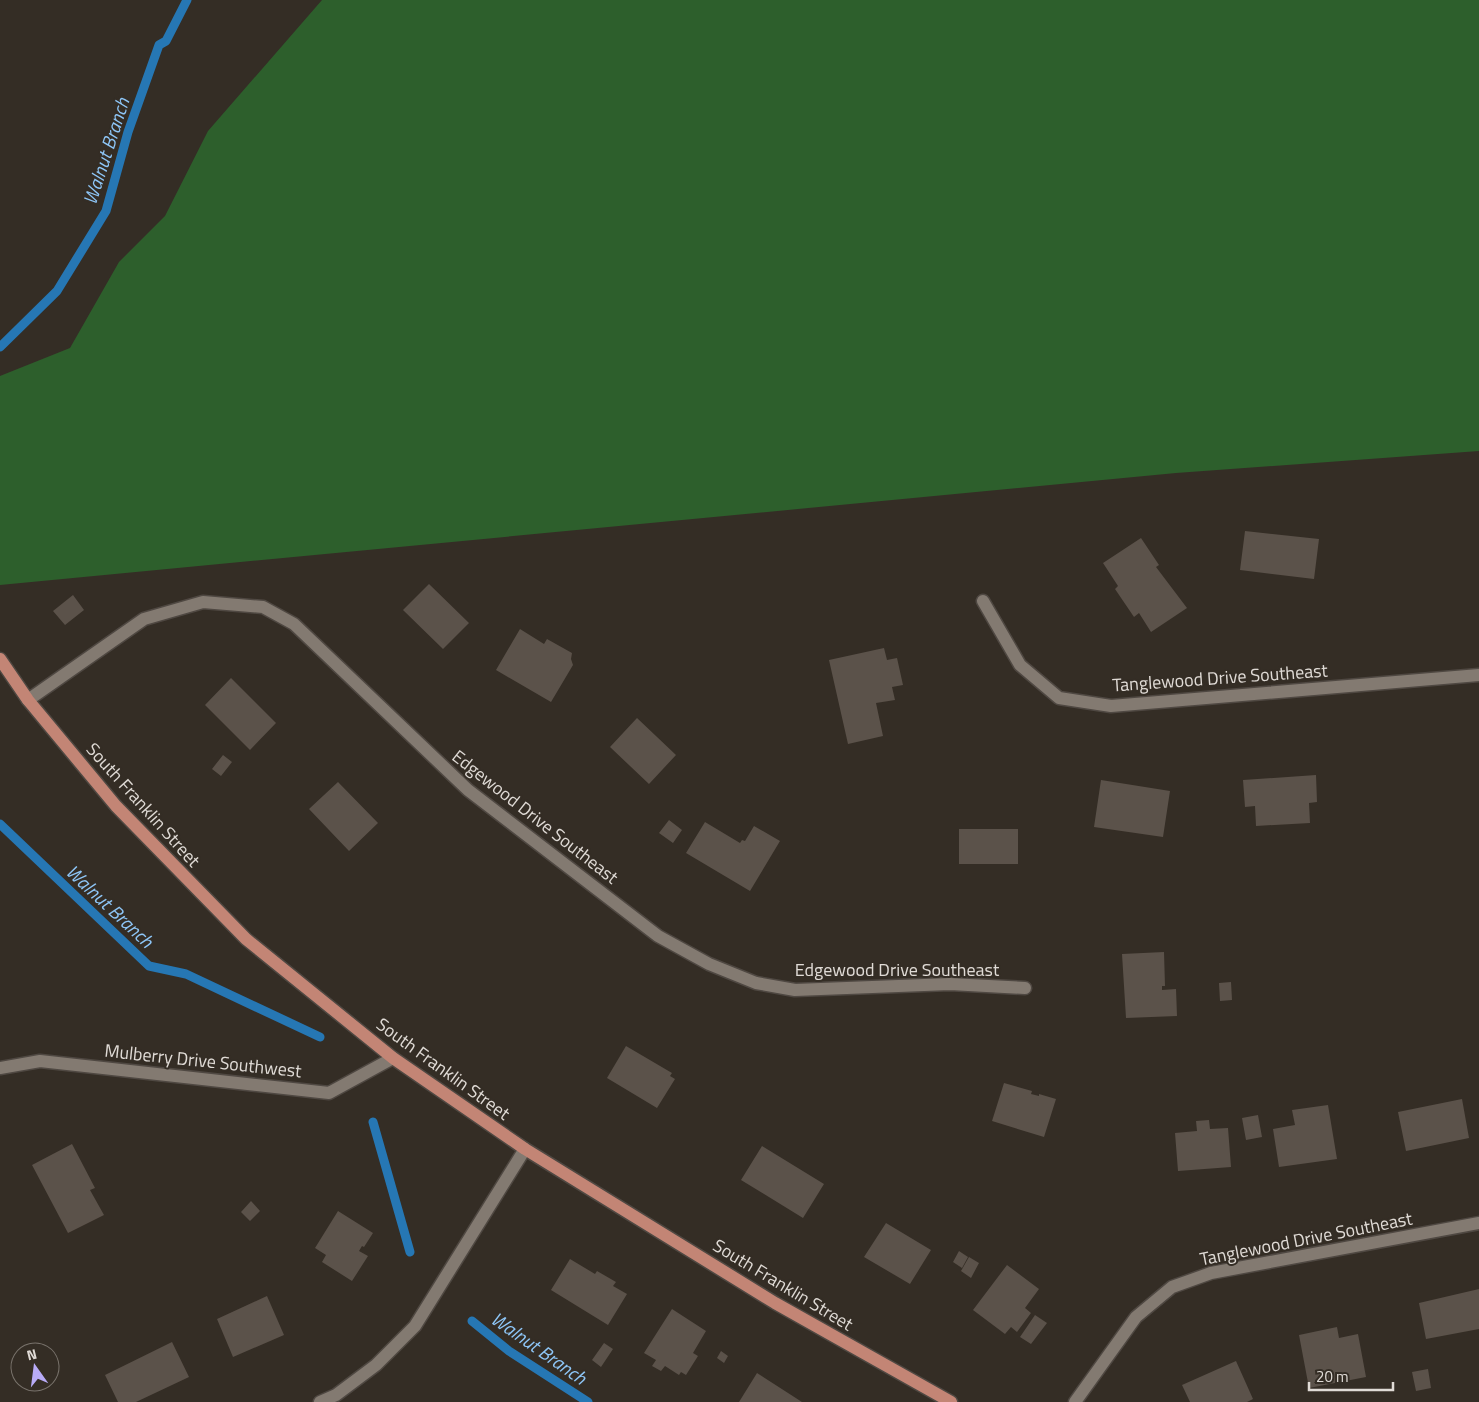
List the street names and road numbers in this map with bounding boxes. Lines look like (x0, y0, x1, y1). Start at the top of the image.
street label: Tanglewood Drive Southeast (1111, 656, 1329, 699)
street label: South Franklin Street (80, 736, 207, 873)
street label: Edgewood Drive Southeast (446, 743, 625, 891)
street label: Edgewood Drive Southeast (795, 956, 1000, 983)
street label: South Franklin Street (371, 1011, 516, 1127)
street label: Mulberry Drive Southwest (103, 1037, 304, 1084)
street label: Tanglewood Drive Southeast (1197, 1205, 1415, 1272)
street label: South Franklin Street (708, 1232, 859, 1338)

